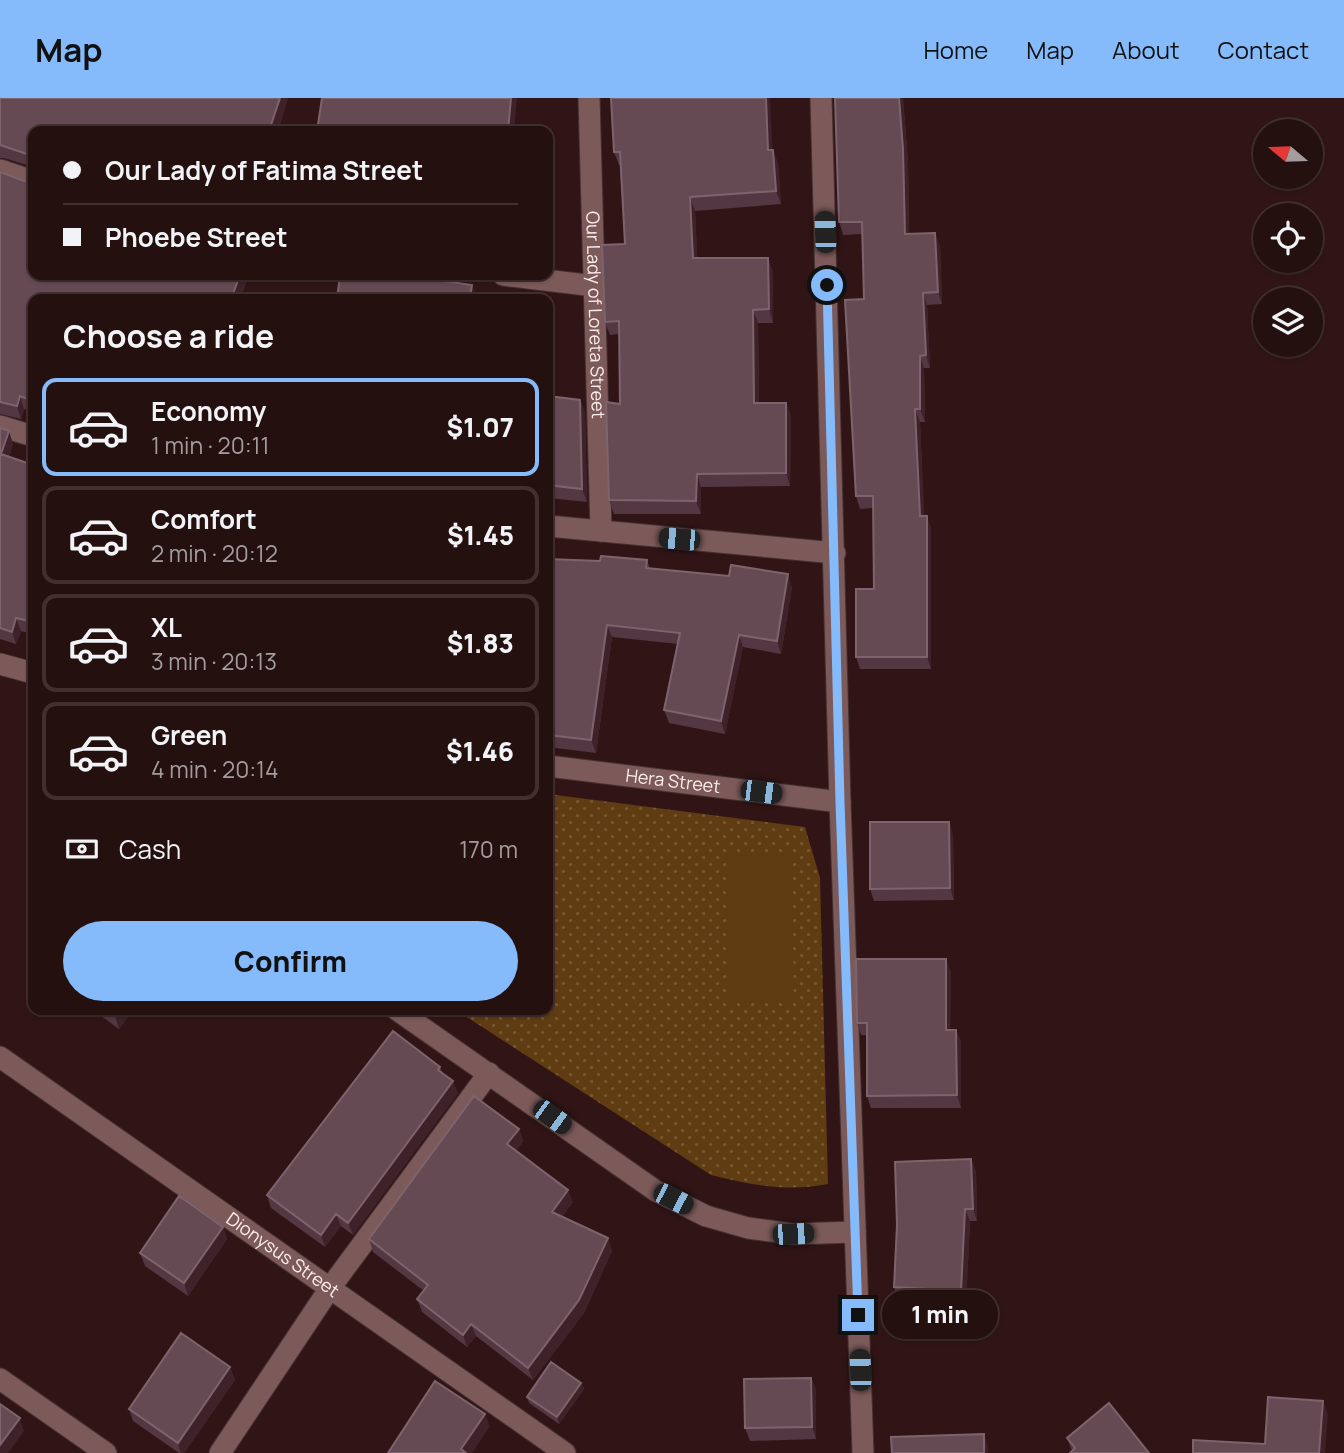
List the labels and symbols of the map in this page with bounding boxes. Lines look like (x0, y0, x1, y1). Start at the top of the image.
north arrow (1253, 119, 1323, 189)
street label: Our Lady of Loreta Street (581, 211, 611, 419)
car (814, 211, 837, 253)
route start (811, 269, 843, 301)
car (658, 527, 701, 551)
street label: Hera Street (624, 763, 722, 798)
car (739, 779, 784, 805)
car (529, 1096, 576, 1138)
car (650, 1180, 697, 1218)
street label: Dionysus Street (222, 1206, 344, 1302)
car (772, 1223, 815, 1245)
callout: 1 min (882, 1290, 998, 1340)
route end (842, 1299, 874, 1331)
car (849, 1349, 872, 1391)

